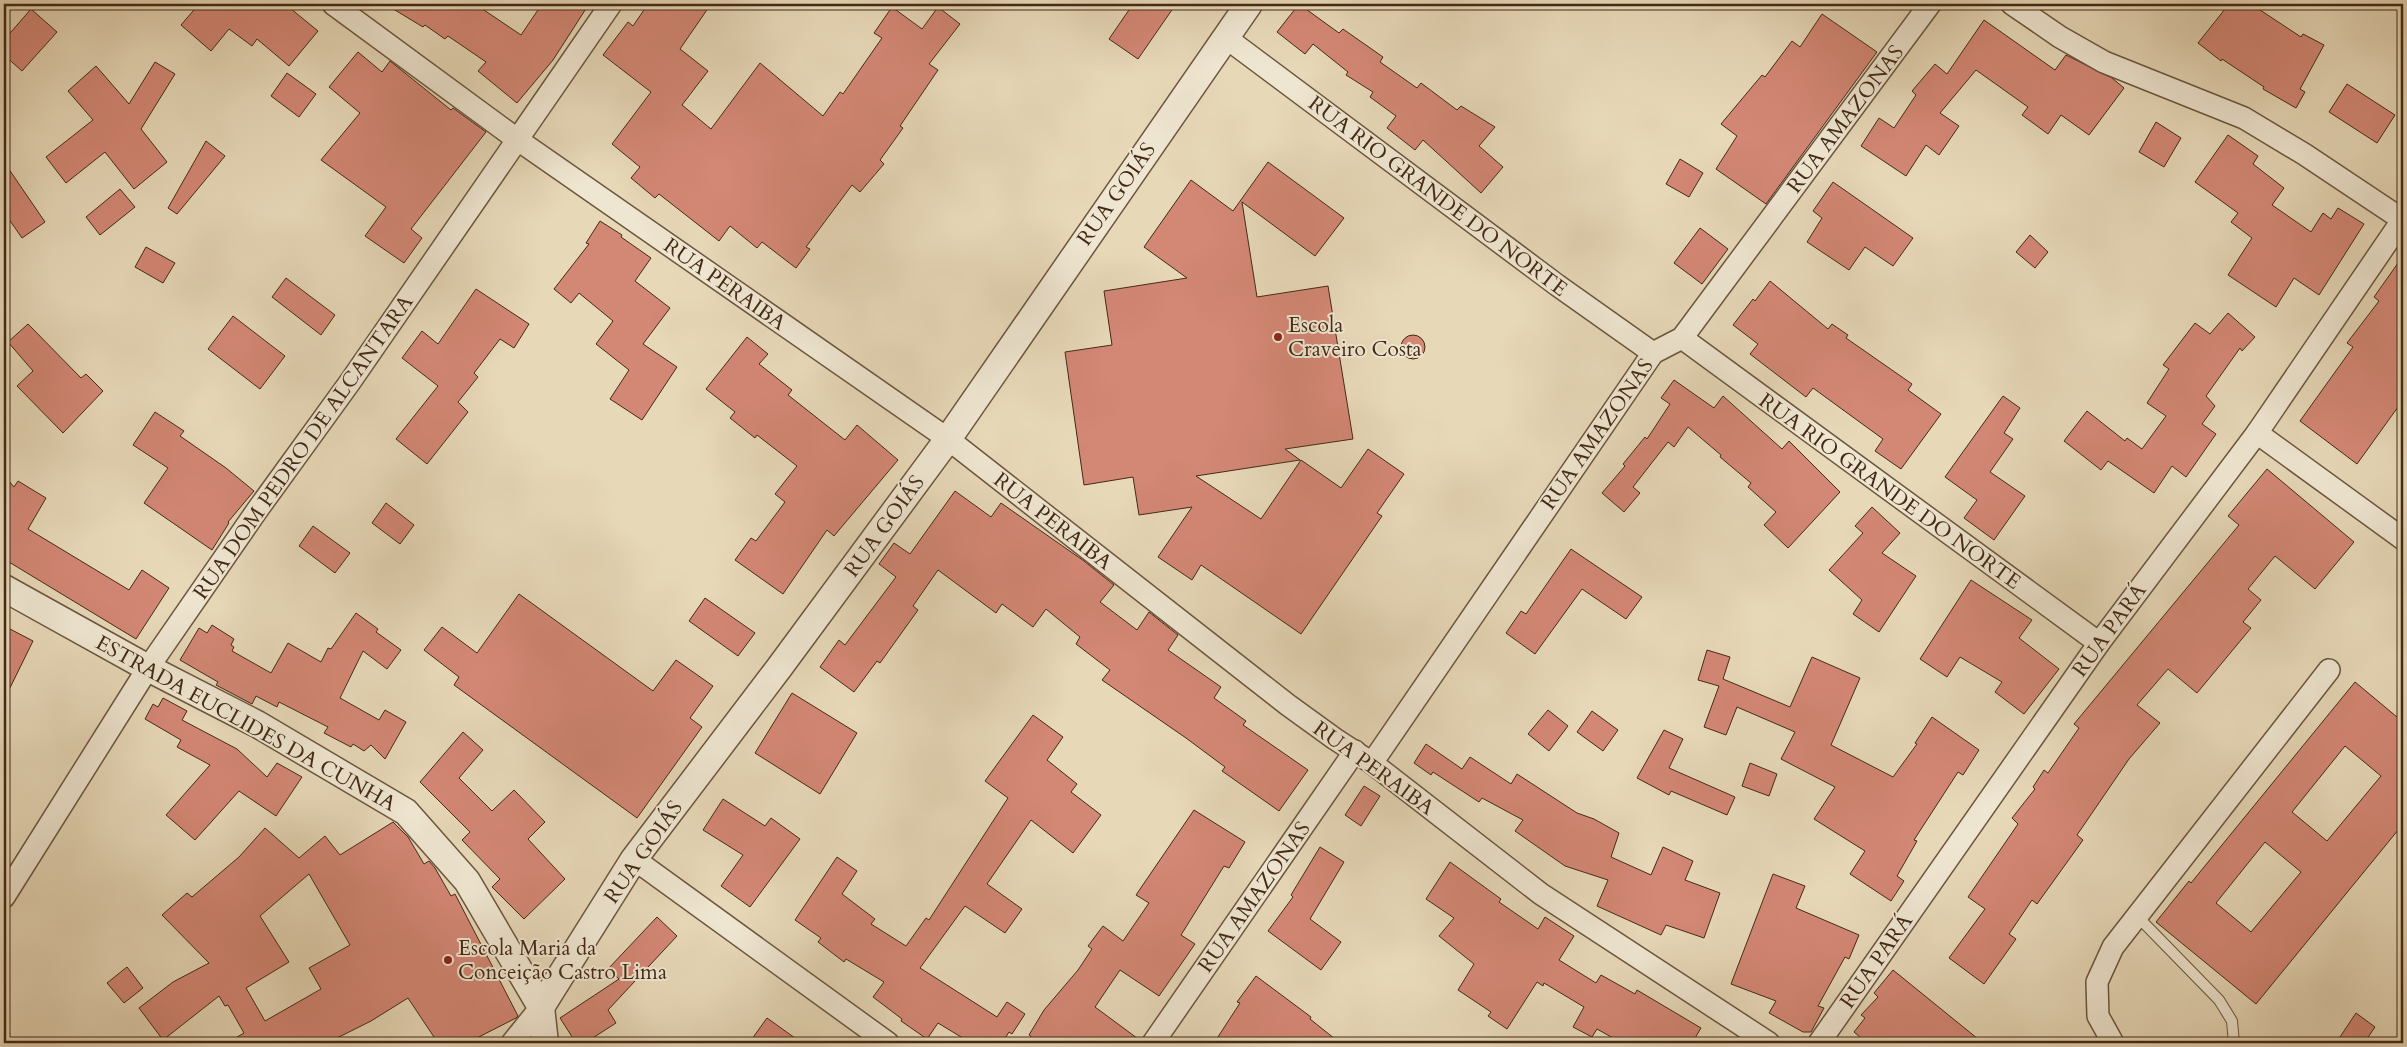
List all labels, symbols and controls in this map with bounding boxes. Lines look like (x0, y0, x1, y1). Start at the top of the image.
street label: RUA AMAZONAS (1780, 39, 1911, 199)
street label: RUA RIO GRANDE DO NORTE (1302, 89, 1573, 303)
street label: RUA GOIÁS (1070, 137, 1163, 252)
street label: RUA PERAIBA (658, 231, 792, 337)
street label: RUA DOM PEDRO DE ALCANTARA (187, 289, 420, 605)
place label: Escola Craveiro Costa (1288, 311, 1422, 364)
marker: Escola Craveiro Costa (1272, 331, 1284, 343)
street label: RUA AMAZONAS (1534, 353, 1660, 516)
street label: RUA RIO GRANDE DO NORTE (1753, 386, 2027, 596)
street label: RUA PERAIBA (987, 466, 1118, 577)
street label: RUA GOIÁS (837, 469, 931, 583)
street label: RUA PARÁ (2066, 578, 2153, 683)
street label: ESTRADA EUCLIDES DA CUNHA (90, 628, 401, 818)
street label: RUA PERAIBA (1307, 714, 1440, 822)
street label: RUA GOIÁS (597, 795, 690, 910)
street label: RUA AMAZONAS (1191, 816, 1317, 979)
street label: RUA PARÁ (1833, 908, 1920, 1014)
place label: Escola Maria da Conceição Castro Lima (458, 934, 667, 987)
marker: Escola Maria da Conceição Castro Lima (442, 954, 454, 966)

